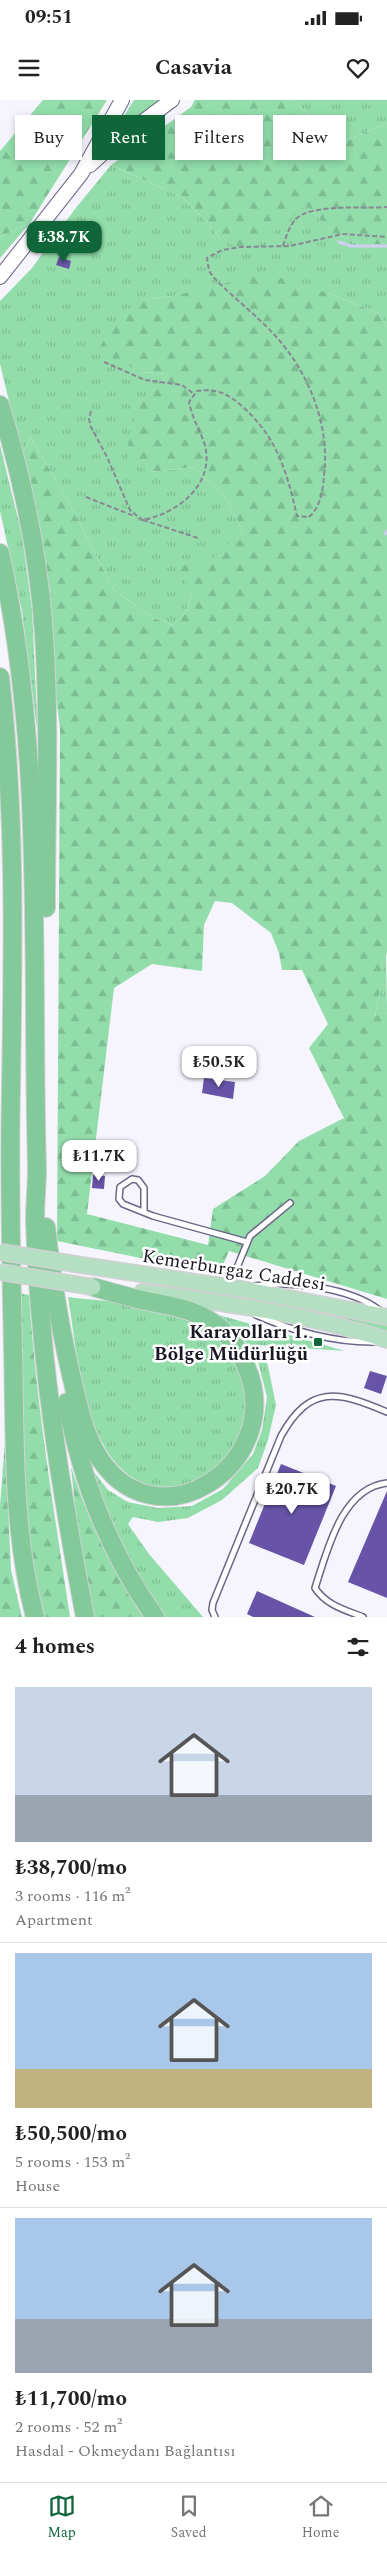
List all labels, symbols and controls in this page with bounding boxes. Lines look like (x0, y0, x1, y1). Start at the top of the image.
text: 09:51 (25, 3, 73, 32)
text: Casavia (155, 51, 232, 84)
icon: menu (15, 54, 43, 82)
icon: heart (344, 54, 372, 82)
chip: Buy (15, 115, 82, 160)
chip: Rent (92, 115, 165, 160)
chip: Filters (175, 115, 263, 160)
chip: New (273, 115, 346, 160)
pin: ₺38.7K (23, 220, 105, 263)
text: ₺38.7K (38, 225, 90, 249)
pin: ₺50.5K (178, 1046, 260, 1088)
text: ₺50.5K (193, 1050, 245, 1074)
pin: ₺11.7K (58, 1140, 140, 1182)
text: ₺11.7K (73, 1144, 125, 1168)
street label: Kemerburgaz Caddesi (140, 1242, 328, 1299)
place label: Karayolları 1. Bölge Müdürlüğü (154, 1318, 308, 1369)
marker: Karayolları 1. Bölge Müdürlüğü (312, 1336, 324, 1348)
pin: ₺20.7K (251, 1472, 333, 1515)
text: ₺20.7K (266, 1477, 318, 1501)
text: 4 homes (15, 1631, 95, 1663)
icon: filters (344, 1633, 372, 1661)
icon: home (149, 1720, 239, 1810)
text: ₺38,700/mo (15, 1852, 127, 1884)
text: 3 rooms · 116 m² (15, 1884, 130, 1908)
text: Apartment (15, 1908, 93, 1932)
icon: home (149, 1985, 239, 2075)
text: ₺50,500/mo (15, 2118, 127, 2150)
text: 5 rooms · 153 m² (15, 2150, 130, 2174)
text: House (15, 2174, 60, 2198)
icon: home (149, 2250, 239, 2340)
text: ₺11,700/mo (15, 2383, 127, 2415)
text: 2 rooms · 52 m² (15, 2415, 122, 2439)
text: Hasdal - Okmeydanı Bağlantısı (15, 2439, 235, 2463)
tab: Map (48, 2492, 76, 2543)
tab: Saved (171, 2492, 207, 2543)
tab: Home (302, 2492, 339, 2543)

